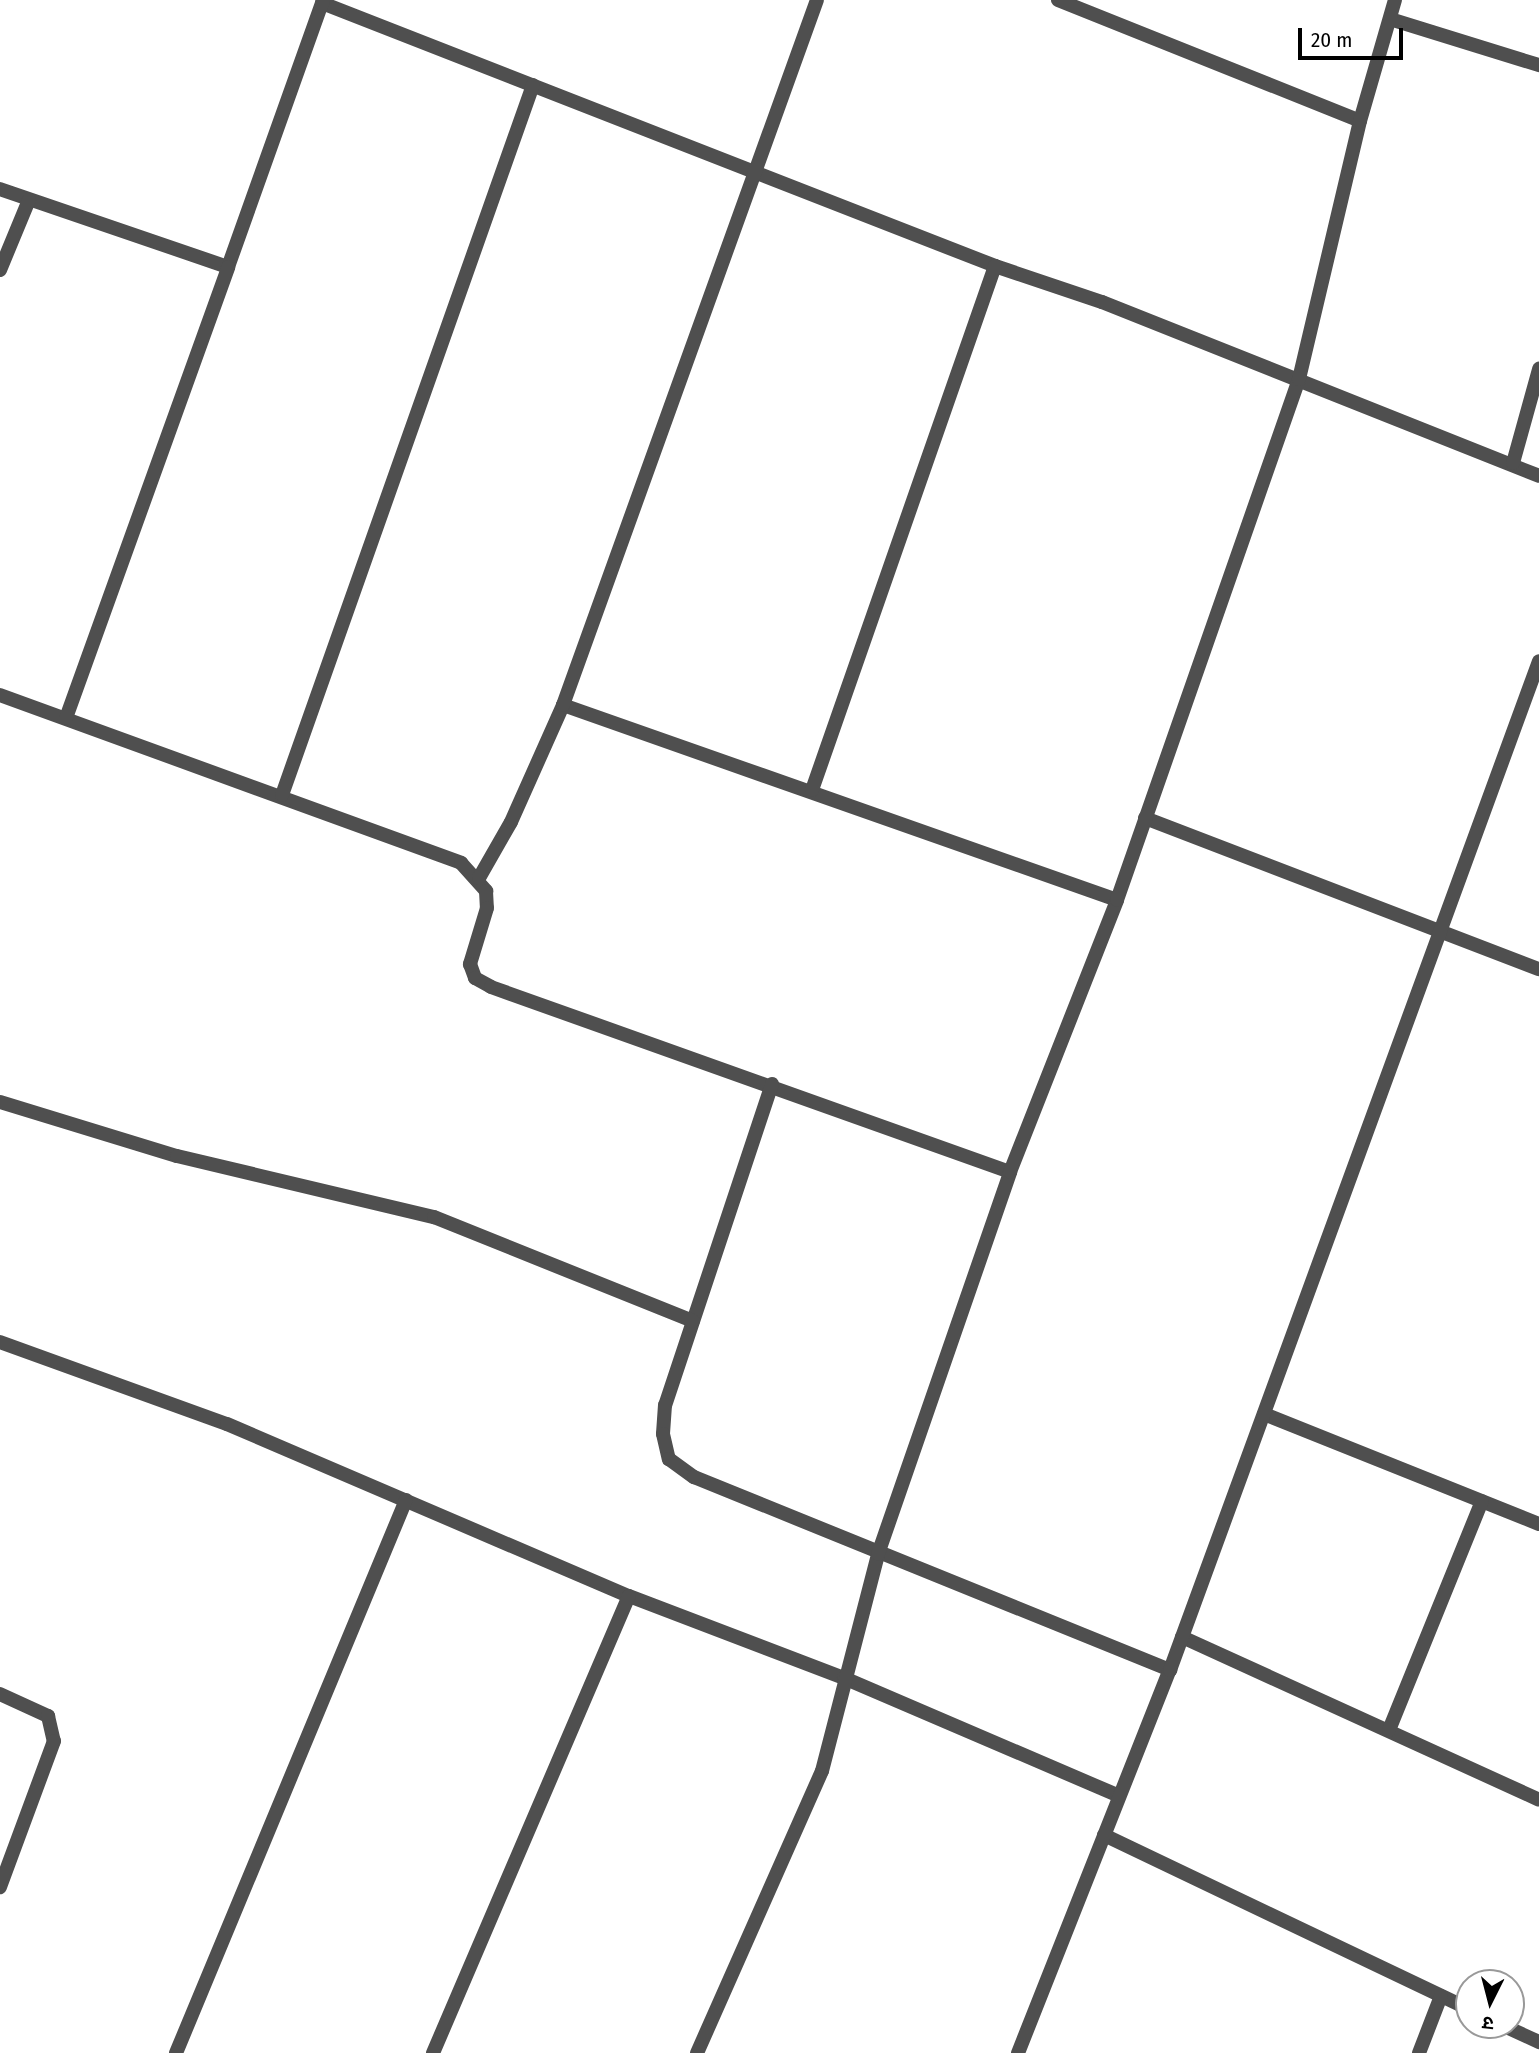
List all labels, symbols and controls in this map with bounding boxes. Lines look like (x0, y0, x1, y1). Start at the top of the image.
scale bar (1301, 14, 1406, 58)
text: 20 m (1311, 27, 1352, 53)
north arrow (1455, 1969, 1525, 2039)
text: उ (1481, 2011, 1495, 2035)

